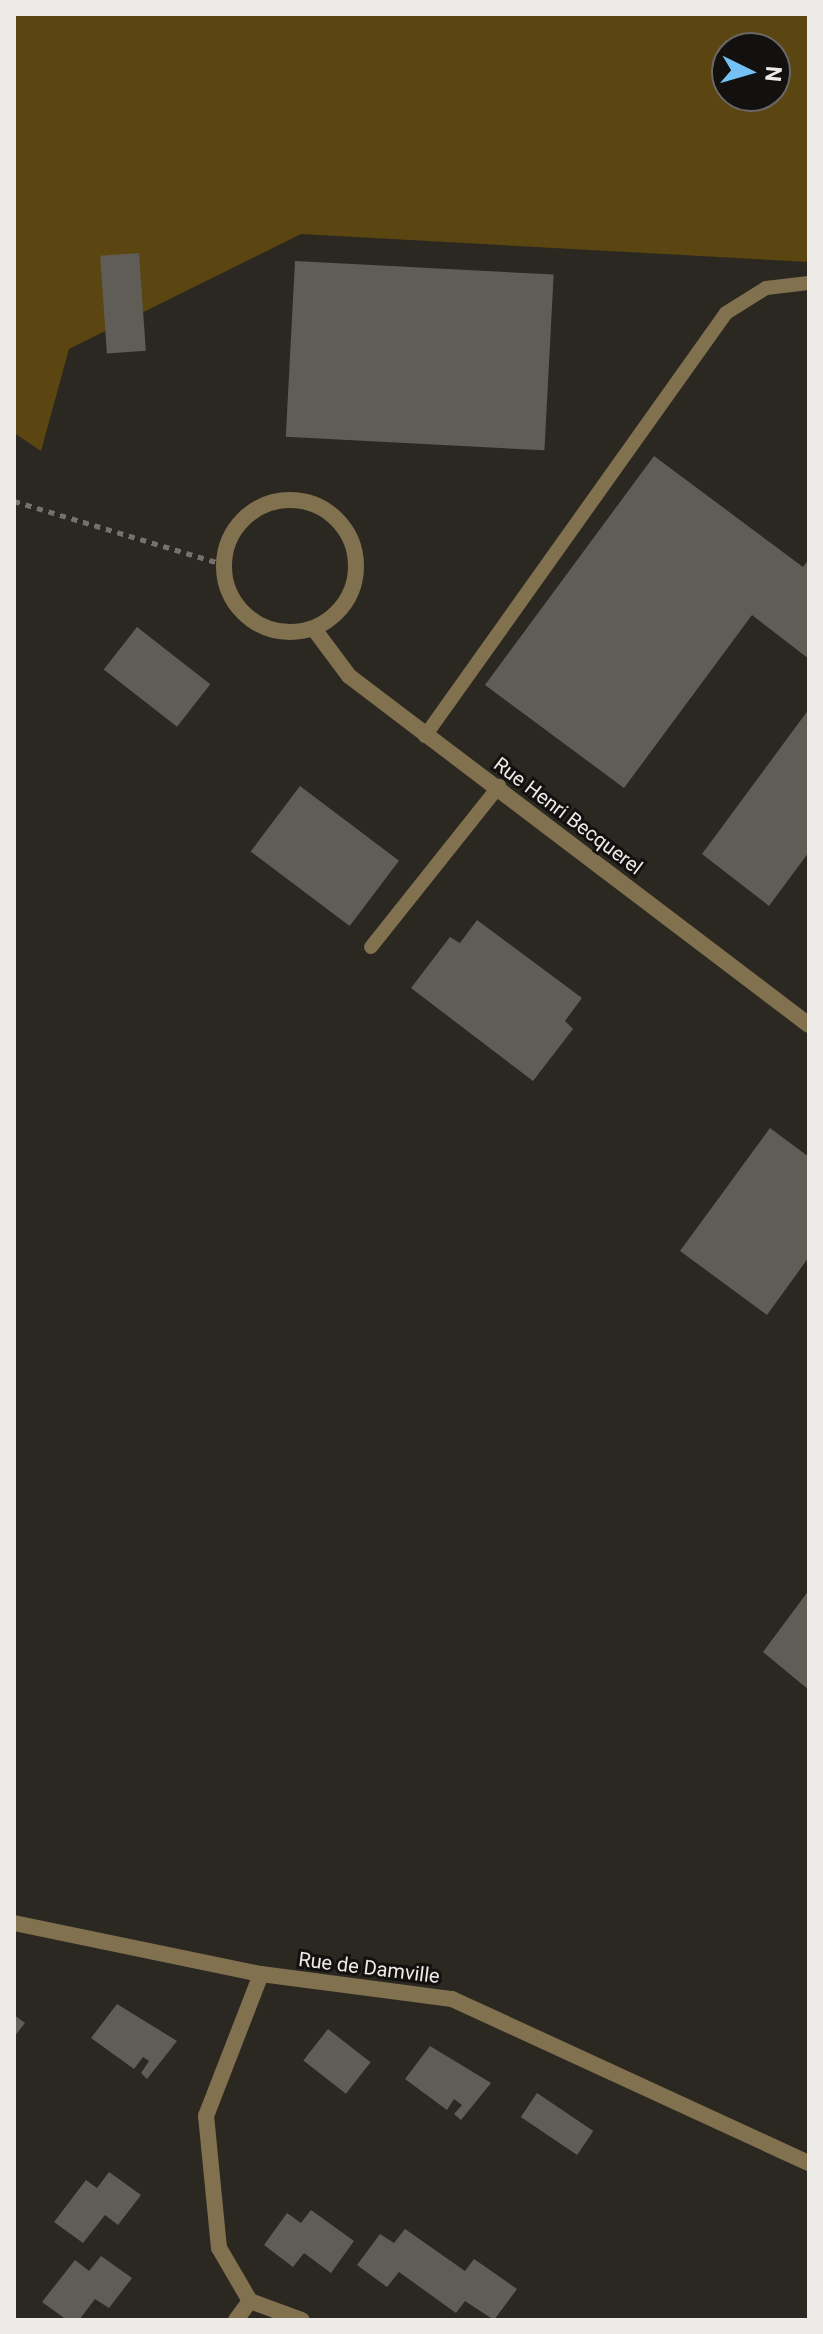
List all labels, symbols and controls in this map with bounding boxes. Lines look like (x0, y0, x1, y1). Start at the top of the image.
north arrow (711, 32, 791, 112)
text: N (760, 65, 787, 83)
street label: Rue Henri Becquerel (489, 752, 647, 880)
street label: Rue de Damville (297, 1947, 441, 1989)

